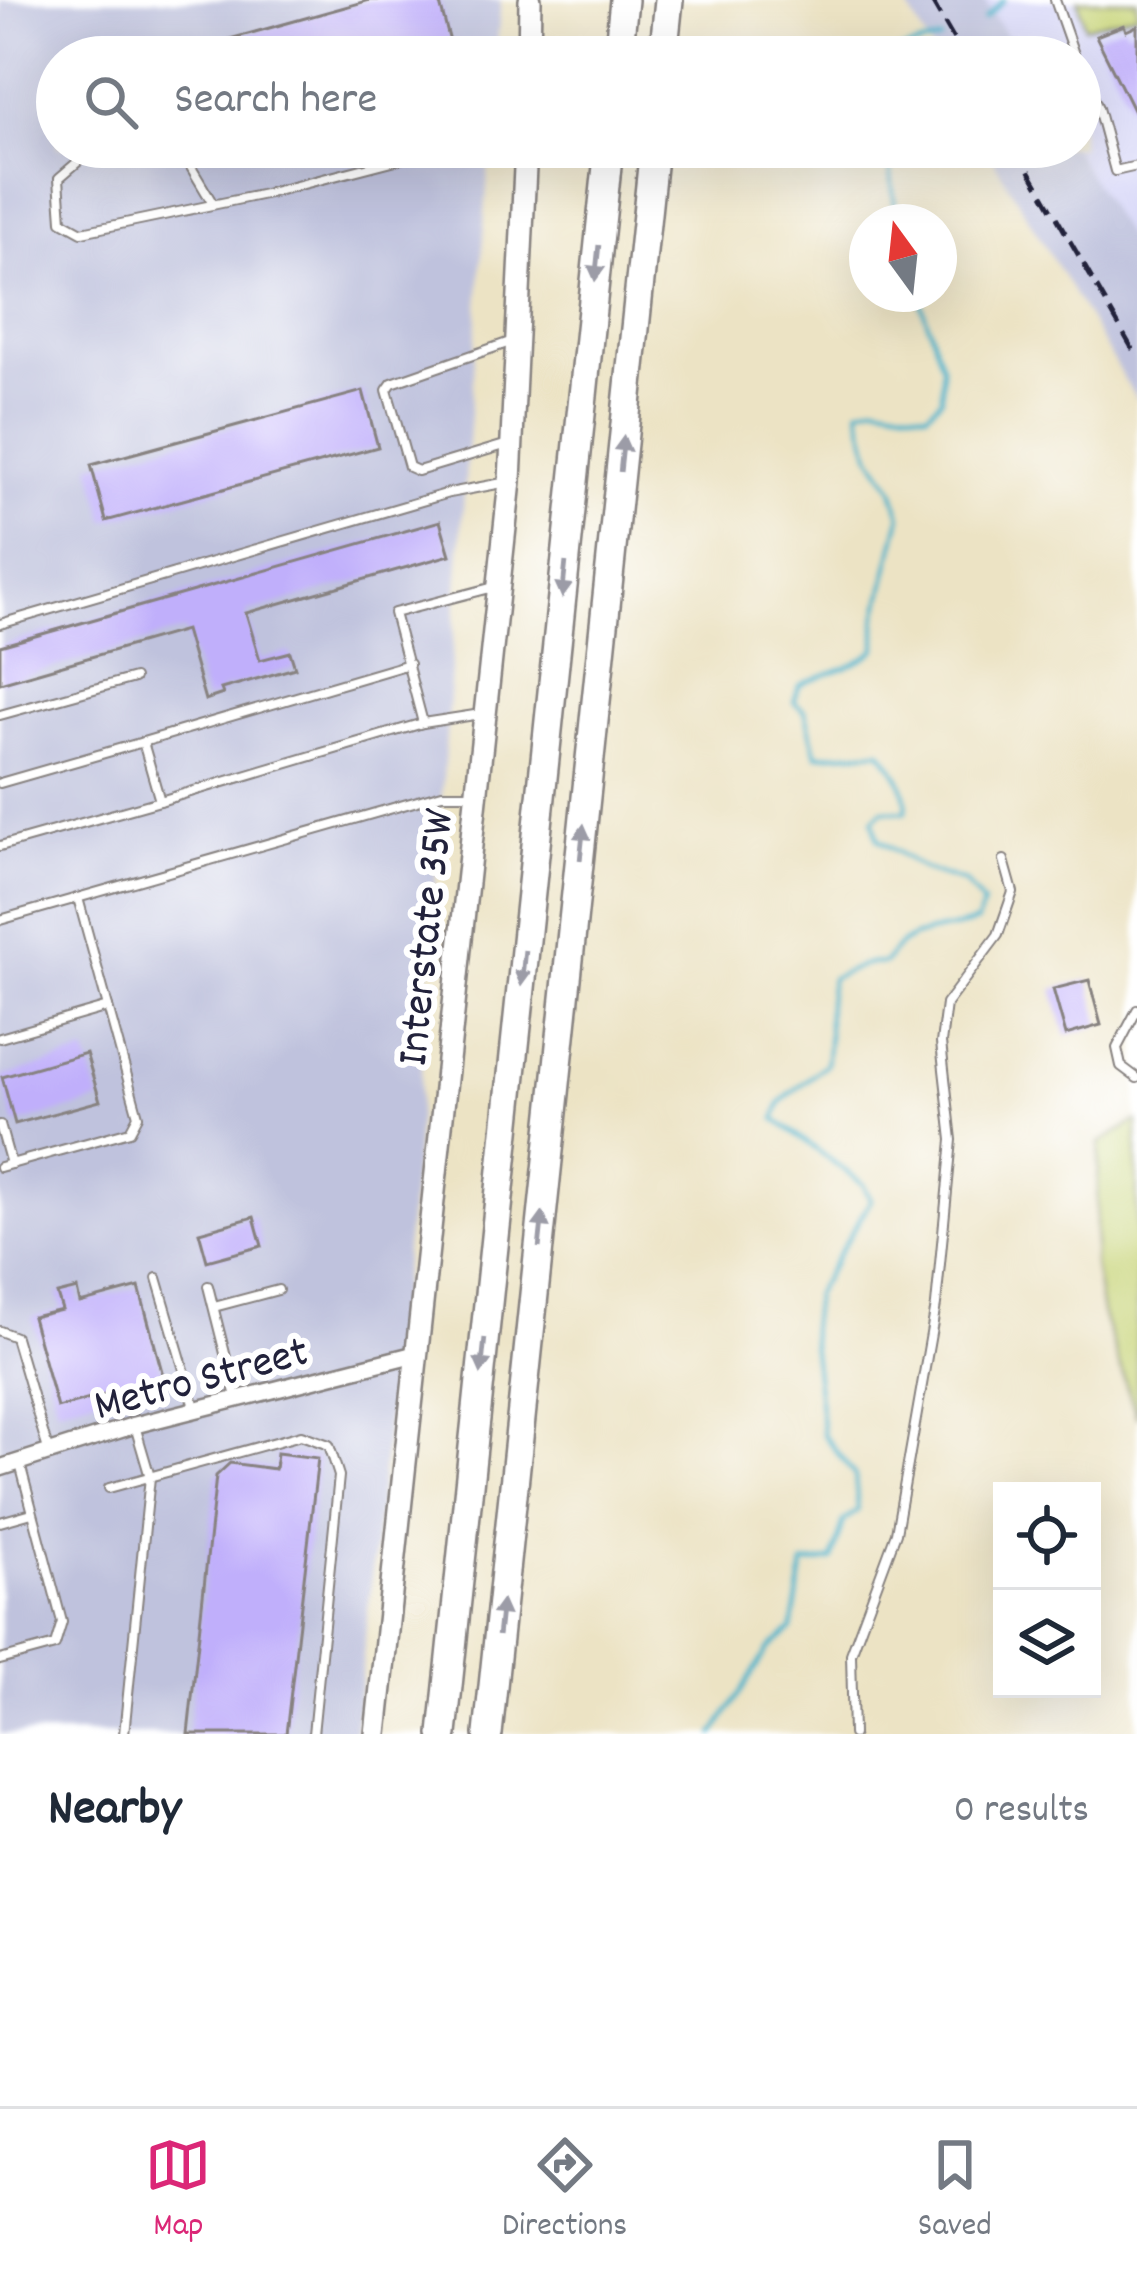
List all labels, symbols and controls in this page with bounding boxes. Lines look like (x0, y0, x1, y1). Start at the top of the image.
search box (36, 36, 1101, 168)
icon: search (78, 69, 144, 135)
text: Search here (174, 70, 377, 134)
north arrow (849, 204, 957, 312)
one-way arrow (587, 245, 606, 283)
one-way arrow (613, 435, 632, 472)
one-way arrow (554, 562, 573, 599)
street label: Interstate 35W (384, 806, 474, 1069)
one-way arrow (573, 823, 592, 860)
one-way arrow (513, 950, 532, 987)
one-way arrow (532, 1211, 551, 1248)
street label: Metro Street (88, 1322, 316, 1441)
one-way arrow (473, 1338, 492, 1375)
map controls (993, 1482, 1101, 1698)
button: locate (993, 1482, 1101, 1590)
button: layers (993, 1590, 1101, 1698)
one-way arrow (491, 1599, 510, 1636)
text: Nearby (48, 1776, 181, 1848)
text: 0 results (954, 1785, 1089, 1840)
tab: Map (145, 2132, 211, 2251)
tab: Directions (502, 2132, 627, 2251)
tab: Saved (918, 2132, 992, 2251)

